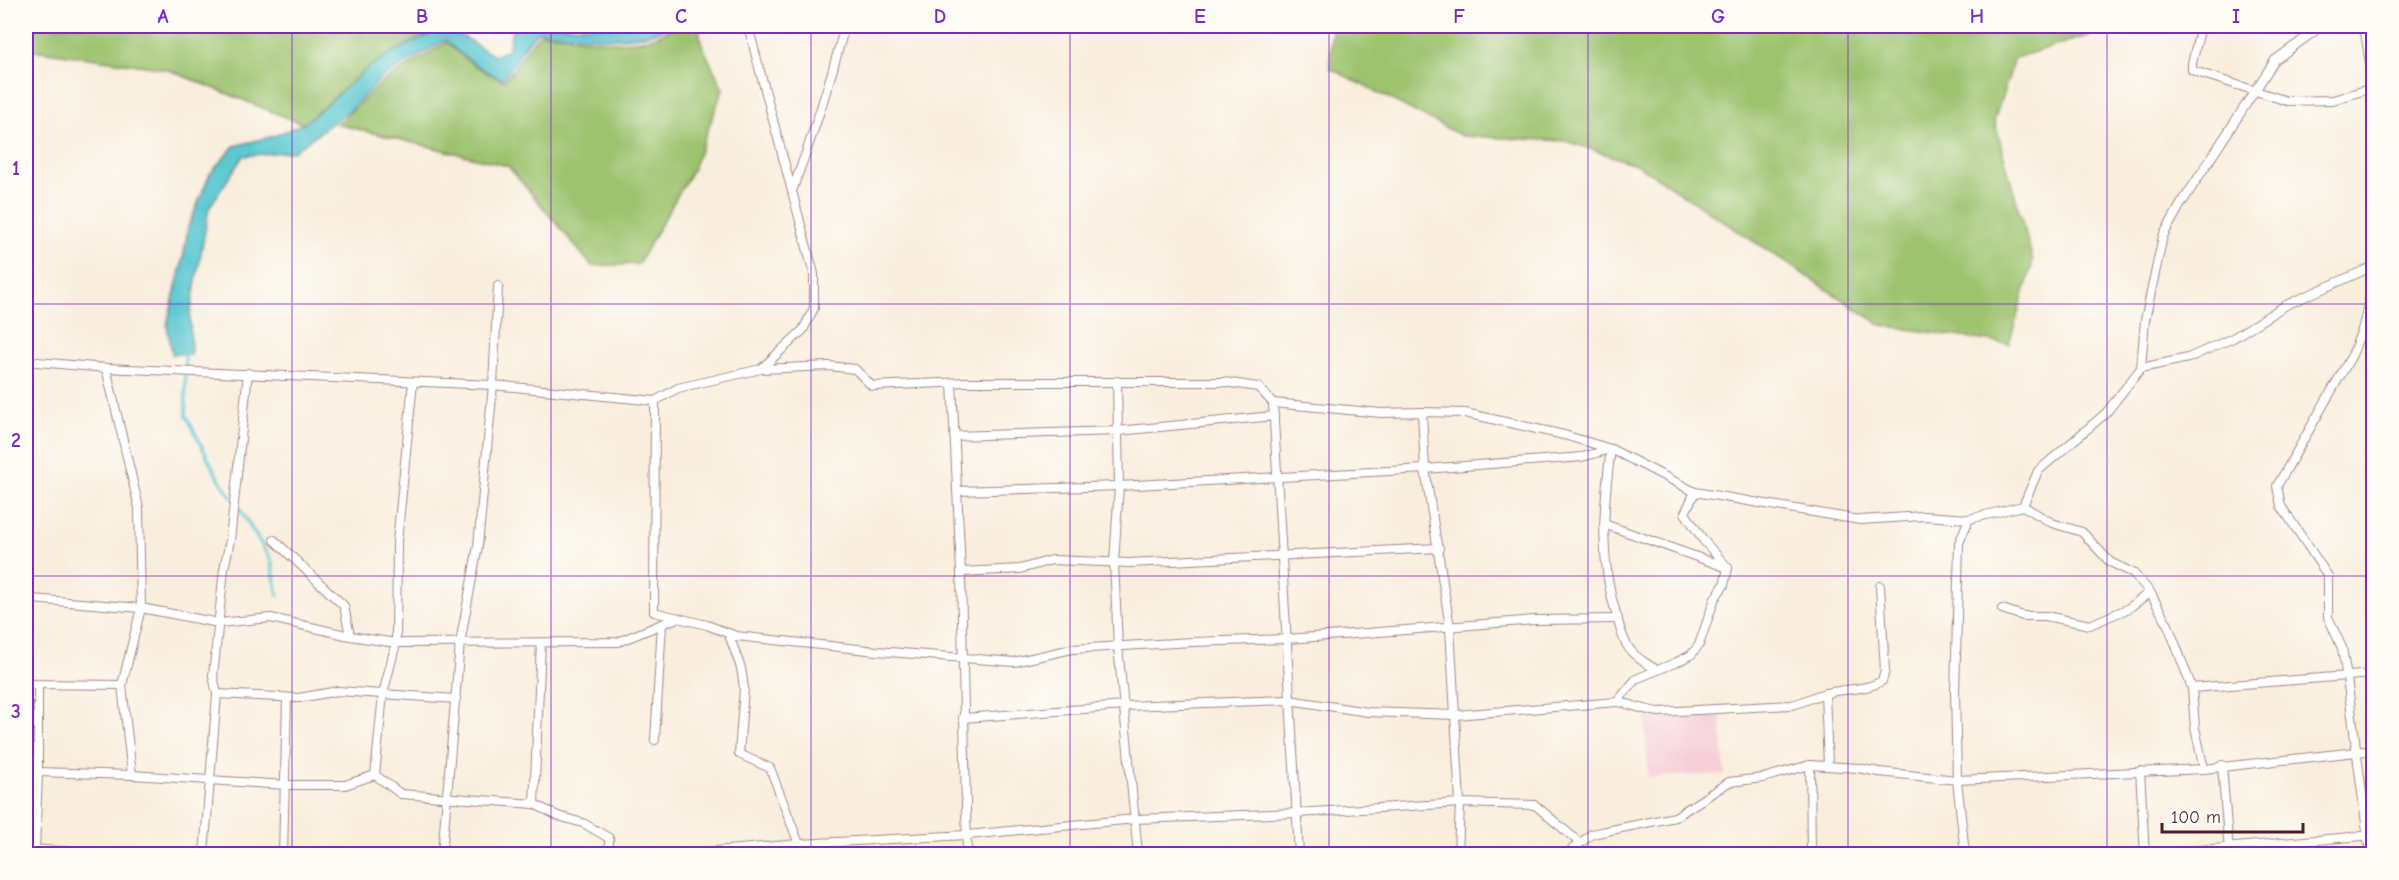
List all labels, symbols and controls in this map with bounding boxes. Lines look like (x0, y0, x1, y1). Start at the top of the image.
text: A (157, 5, 169, 28)
text: B (416, 5, 428, 28)
text: C (675, 5, 687, 28)
text: D (934, 5, 946, 28)
text: E (1194, 5, 1206, 28)
text: F (1453, 5, 1465, 28)
text: G (1711, 5, 1725, 28)
text: H (1970, 5, 1984, 28)
text: I (2232, 5, 2240, 28)
text: 1 (12, 157, 20, 180)
text: 2 (11, 429, 21, 452)
text: 3 (11, 700, 21, 723)
scale bar (2162, 796, 2303, 834)
text: 100 m (2171, 807, 2221, 828)

